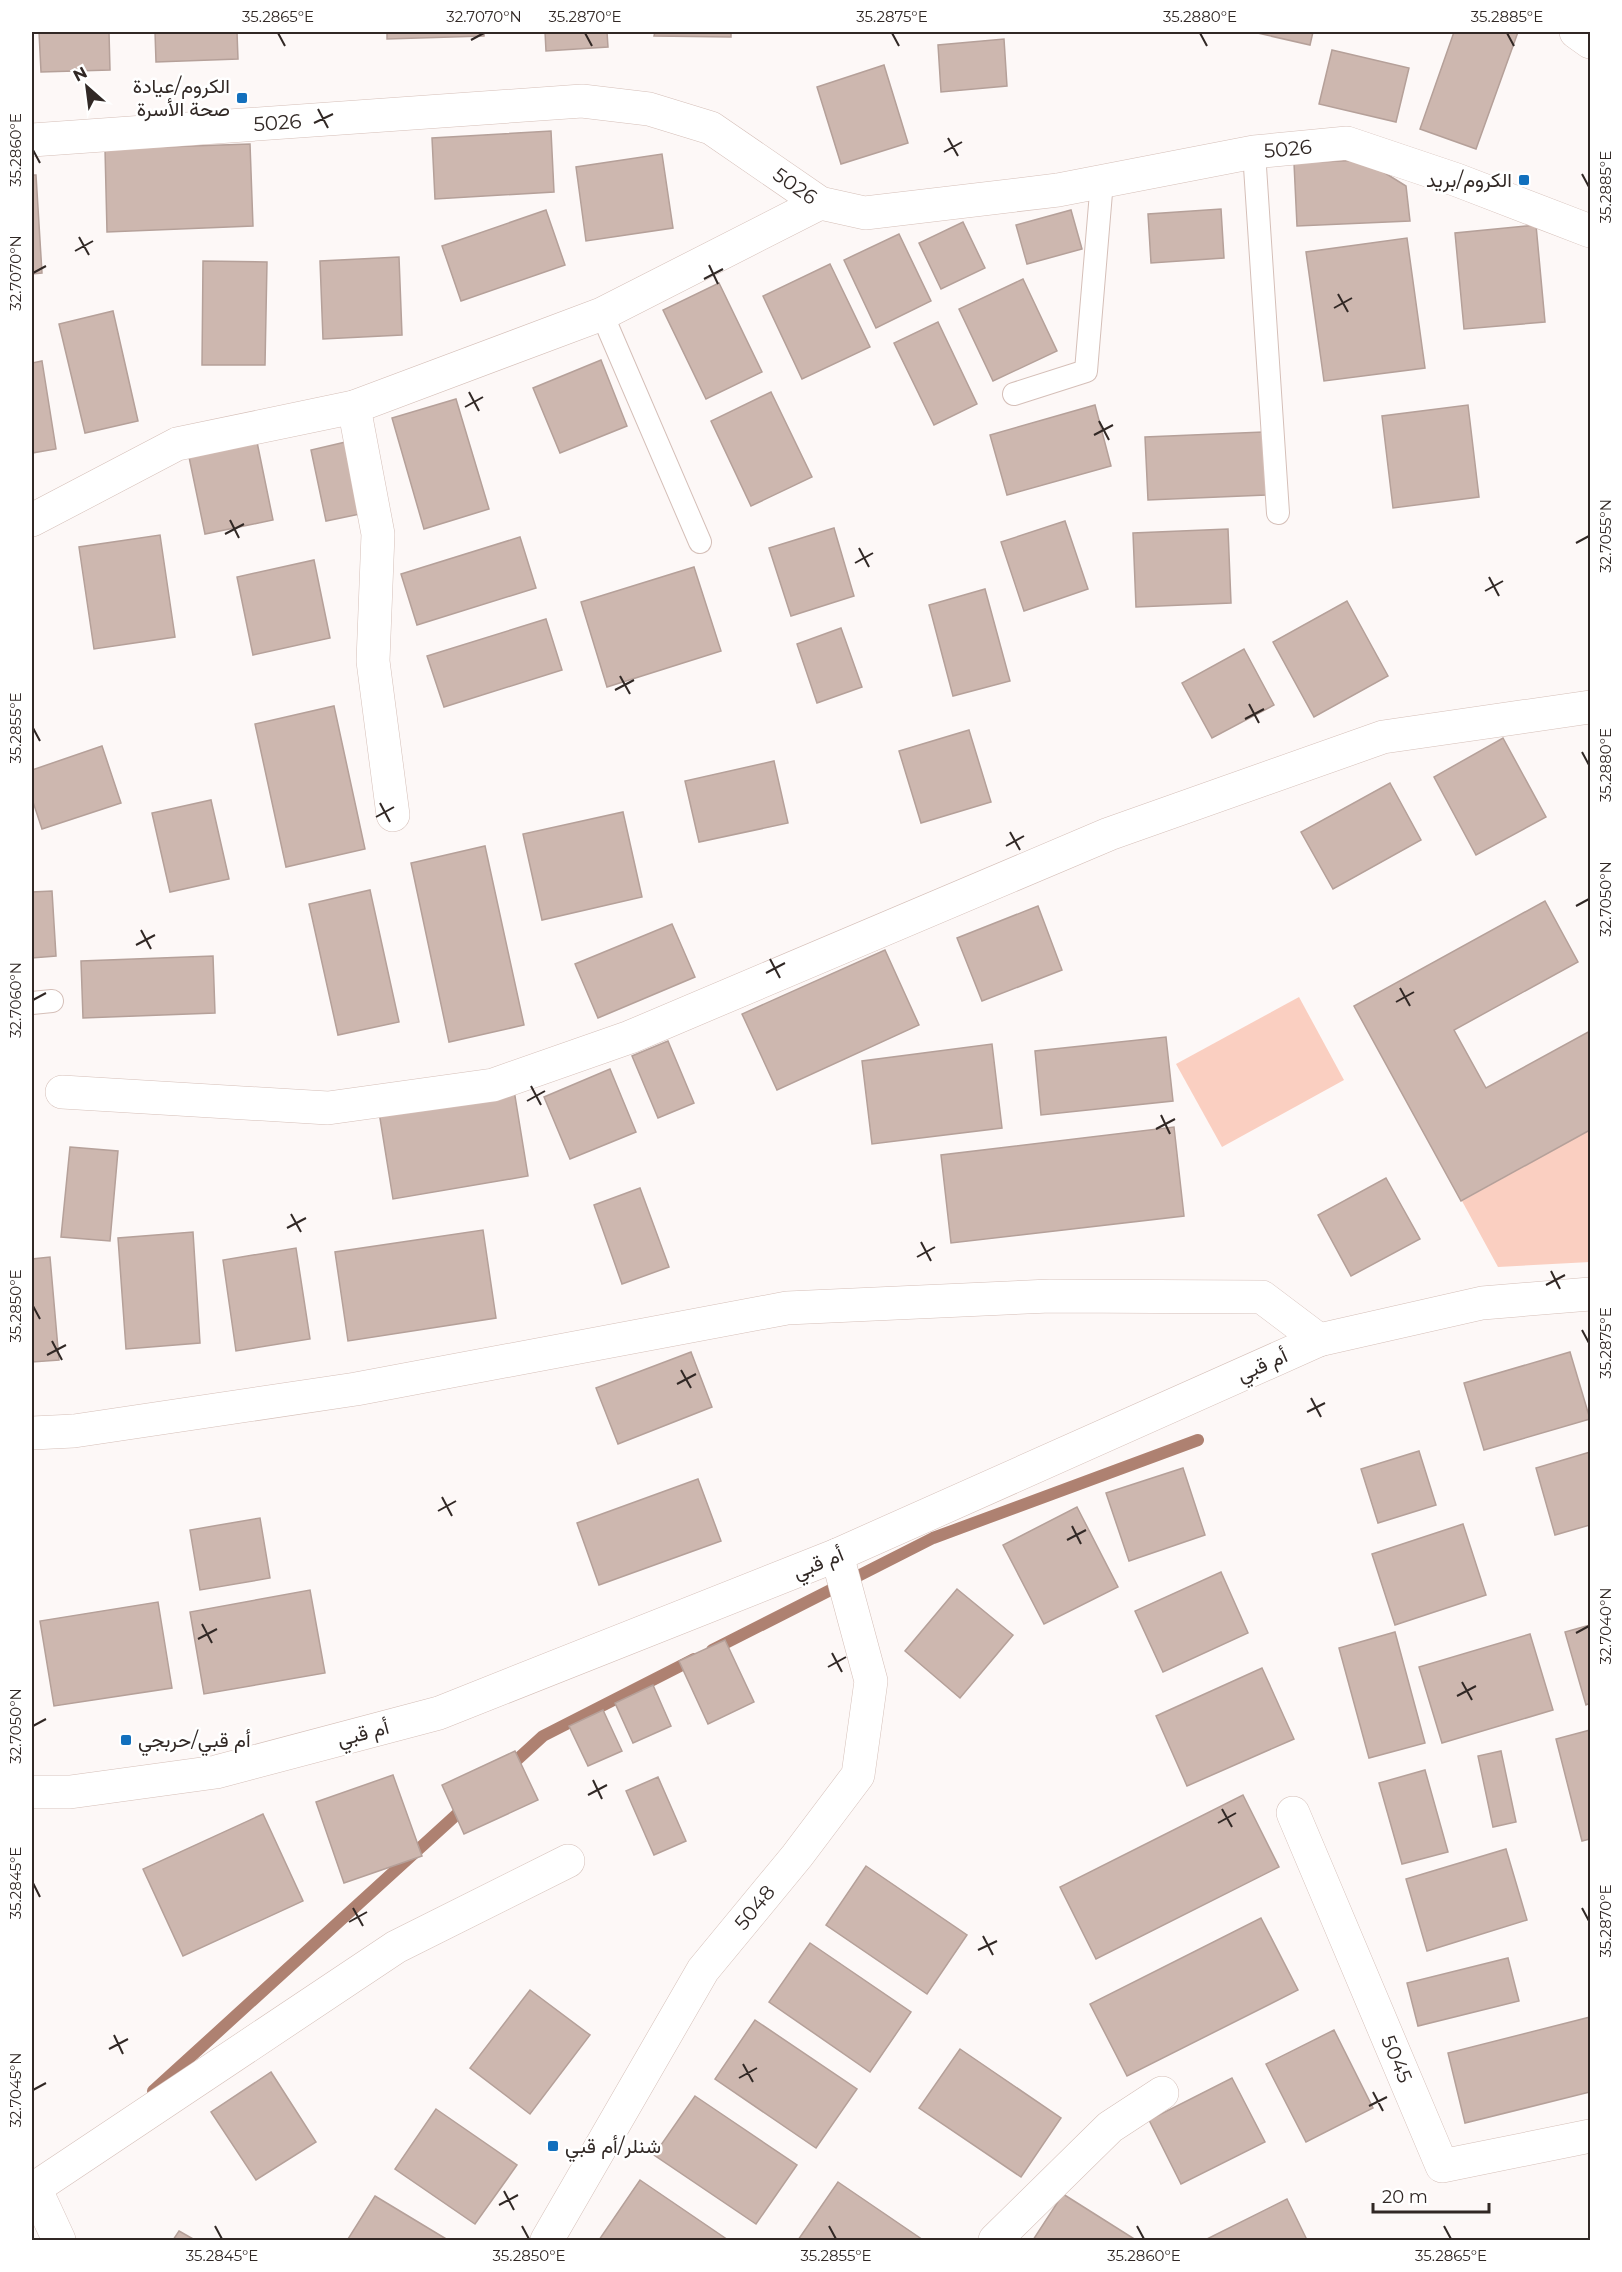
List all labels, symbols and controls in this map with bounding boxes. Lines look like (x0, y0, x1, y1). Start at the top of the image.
text: 35.2865°E (242, 7, 314, 26)
text: 32.7070°N (446, 7, 522, 26)
text: 35.2870°E (548, 7, 622, 26)
text: 35.2875°E (856, 7, 928, 26)
text: 35.2880°E (1163, 7, 1237, 26)
text: 35.2885°E (1471, 7, 1543, 26)
north arrow (57, 57, 117, 117)
text: N (70, 63, 90, 86)
place label: الكروم/عيادة صحة الأسرة (133, 74, 230, 122)
marker: الكروم/عيادة صحة الأسرة (235, 91, 249, 105)
street label: 5026 (253, 109, 302, 136)
text: 35.2860°E (6, 113, 25, 187)
street label: 5026 (1263, 134, 1313, 163)
text: 35.2885°E (1596, 151, 1615, 223)
street label: 5026 (769, 162, 822, 210)
place label: الكروم/بريد (1426, 168, 1512, 193)
marker: الكروم/بريد (1517, 173, 1531, 187)
text: 32.7070°N (6, 235, 25, 311)
text: 32.7055°N (1596, 499, 1615, 573)
text: 35.2855°E (6, 692, 25, 764)
text: 35.2880°E (1596, 728, 1615, 802)
text: 32.7050°N (1596, 861, 1615, 937)
text: 32.7060°N (6, 962, 25, 1038)
text: 35.2850°E (6, 1270, 25, 1343)
text: 35.2875°E (1596, 1307, 1615, 1379)
street label: أم قبي (1233, 1343, 1293, 1391)
street label: أم قبي (789, 1542, 849, 1589)
text: 32.7040°N (1596, 1588, 1615, 1664)
text: 32.7050°N (6, 1688, 25, 1764)
street label: أم قبي (334, 1714, 393, 1756)
place label: أم قبي/حربجي (138, 1728, 251, 1757)
marker: أم قبي/حربجي (119, 1733, 133, 1747)
text: 35.2845°E (6, 1847, 25, 1919)
street label: 5048 (729, 1880, 780, 1935)
text: 35.2870°E (1596, 1884, 1615, 1958)
street label: 5045 (1376, 2032, 1417, 2086)
text: 32.7045°N (6, 2052, 25, 2128)
place label: شنلر/أم قبي (565, 2134, 661, 2163)
marker: شنلر/أم قبي (546, 2139, 560, 2153)
scale bar (1373, 2176, 1488, 2214)
text: 20 m (1382, 2186, 1428, 2208)
text: 35.2845°E (186, 2246, 258, 2265)
text: 35.2850°E (493, 2246, 566, 2265)
text: 35.2855°E (800, 2246, 872, 2265)
text: 35.2860°E (1107, 2246, 1181, 2265)
text: 35.2865°E (1415, 2246, 1487, 2265)

